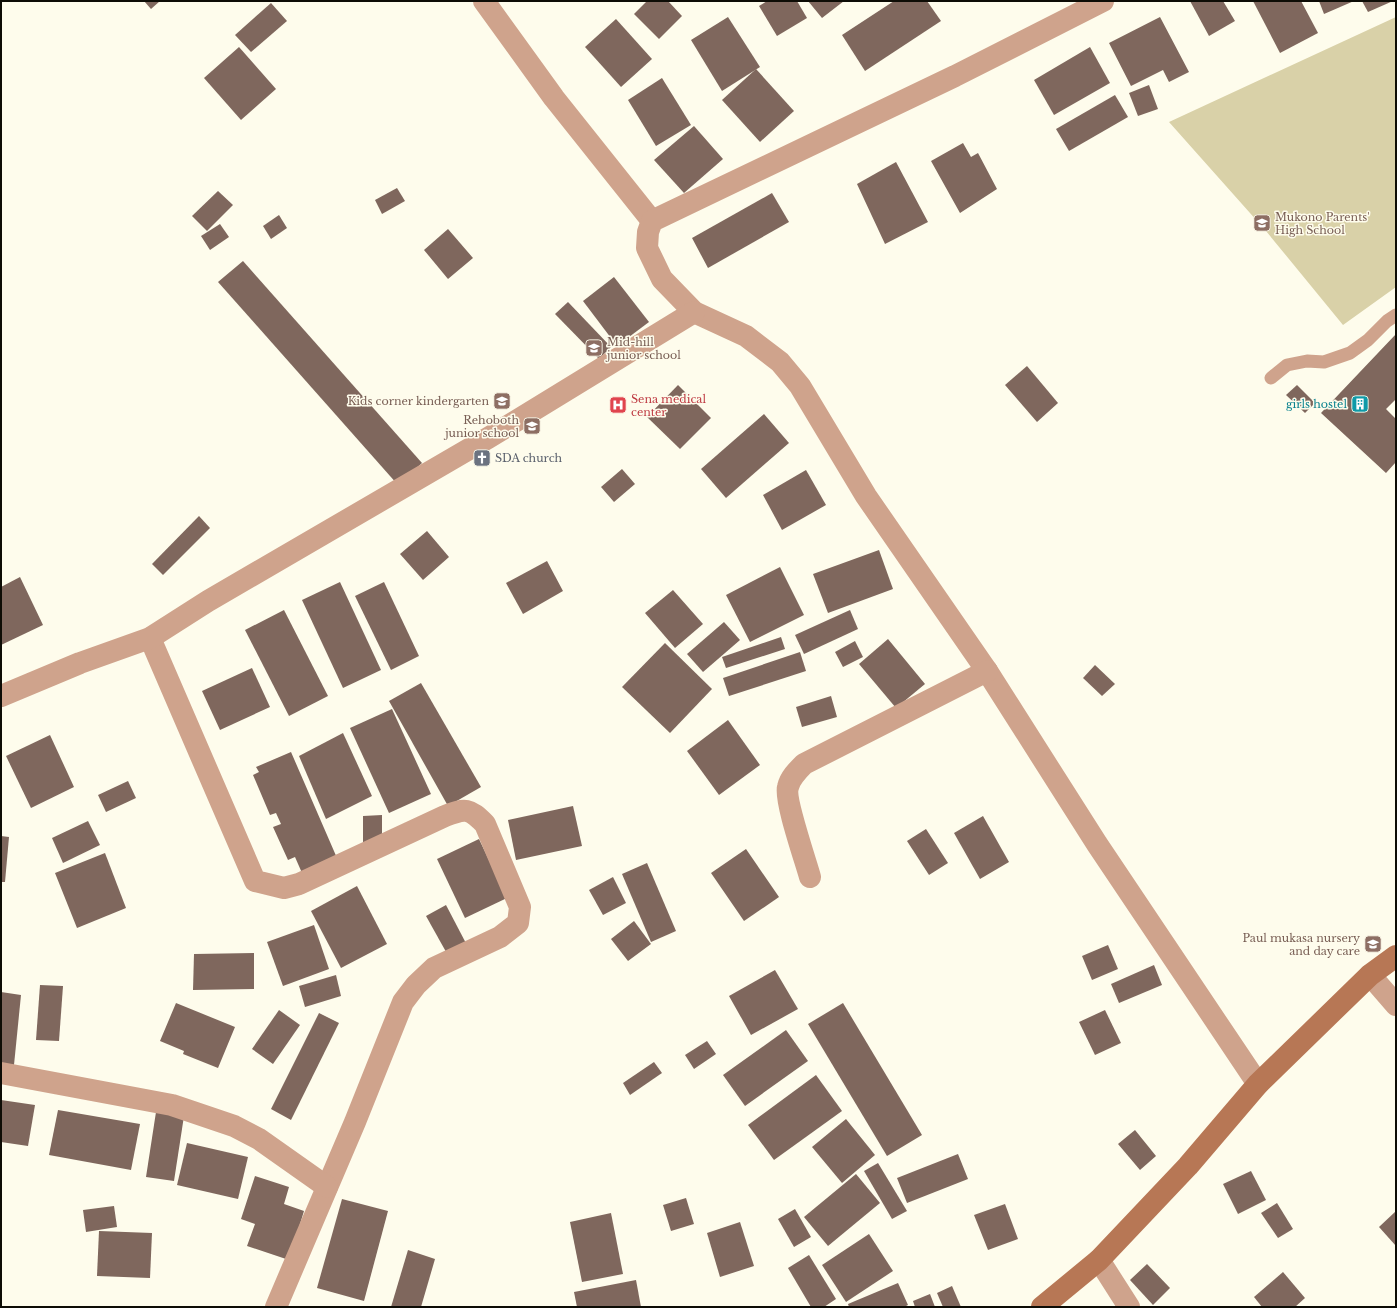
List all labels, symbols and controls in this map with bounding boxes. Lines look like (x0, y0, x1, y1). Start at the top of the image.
place label: Mukono Parents' High School (1275, 210, 1370, 237)
school or university icon: Mukono Parents' High School (1252, 213, 1272, 233)
place label: Mid-hill junior school (605, 335, 681, 362)
school or university icon: Mid-hill junior school (584, 338, 604, 358)
school or university icon: Kids corner kindergarten (492, 391, 512, 411)
place label: Sena medical center (631, 392, 706, 419)
place label: Kids corner kindergarten (348, 394, 489, 408)
building icon: girls hostel (1350, 394, 1370, 414)
hospital icon: Sena medical center (608, 395, 628, 415)
place label: girls hostel (1286, 397, 1347, 411)
place label: Rehoboth junior school (443, 413, 519, 440)
school or university icon: Rehoboth junior school (522, 416, 542, 436)
church icon: SDA church (472, 448, 492, 468)
place label: SDA church (495, 451, 563, 465)
place label: Paul mukasa nursery and day care (1242, 931, 1360, 958)
school or university icon: Paul mukasa nursery and day care (1363, 934, 1383, 954)

